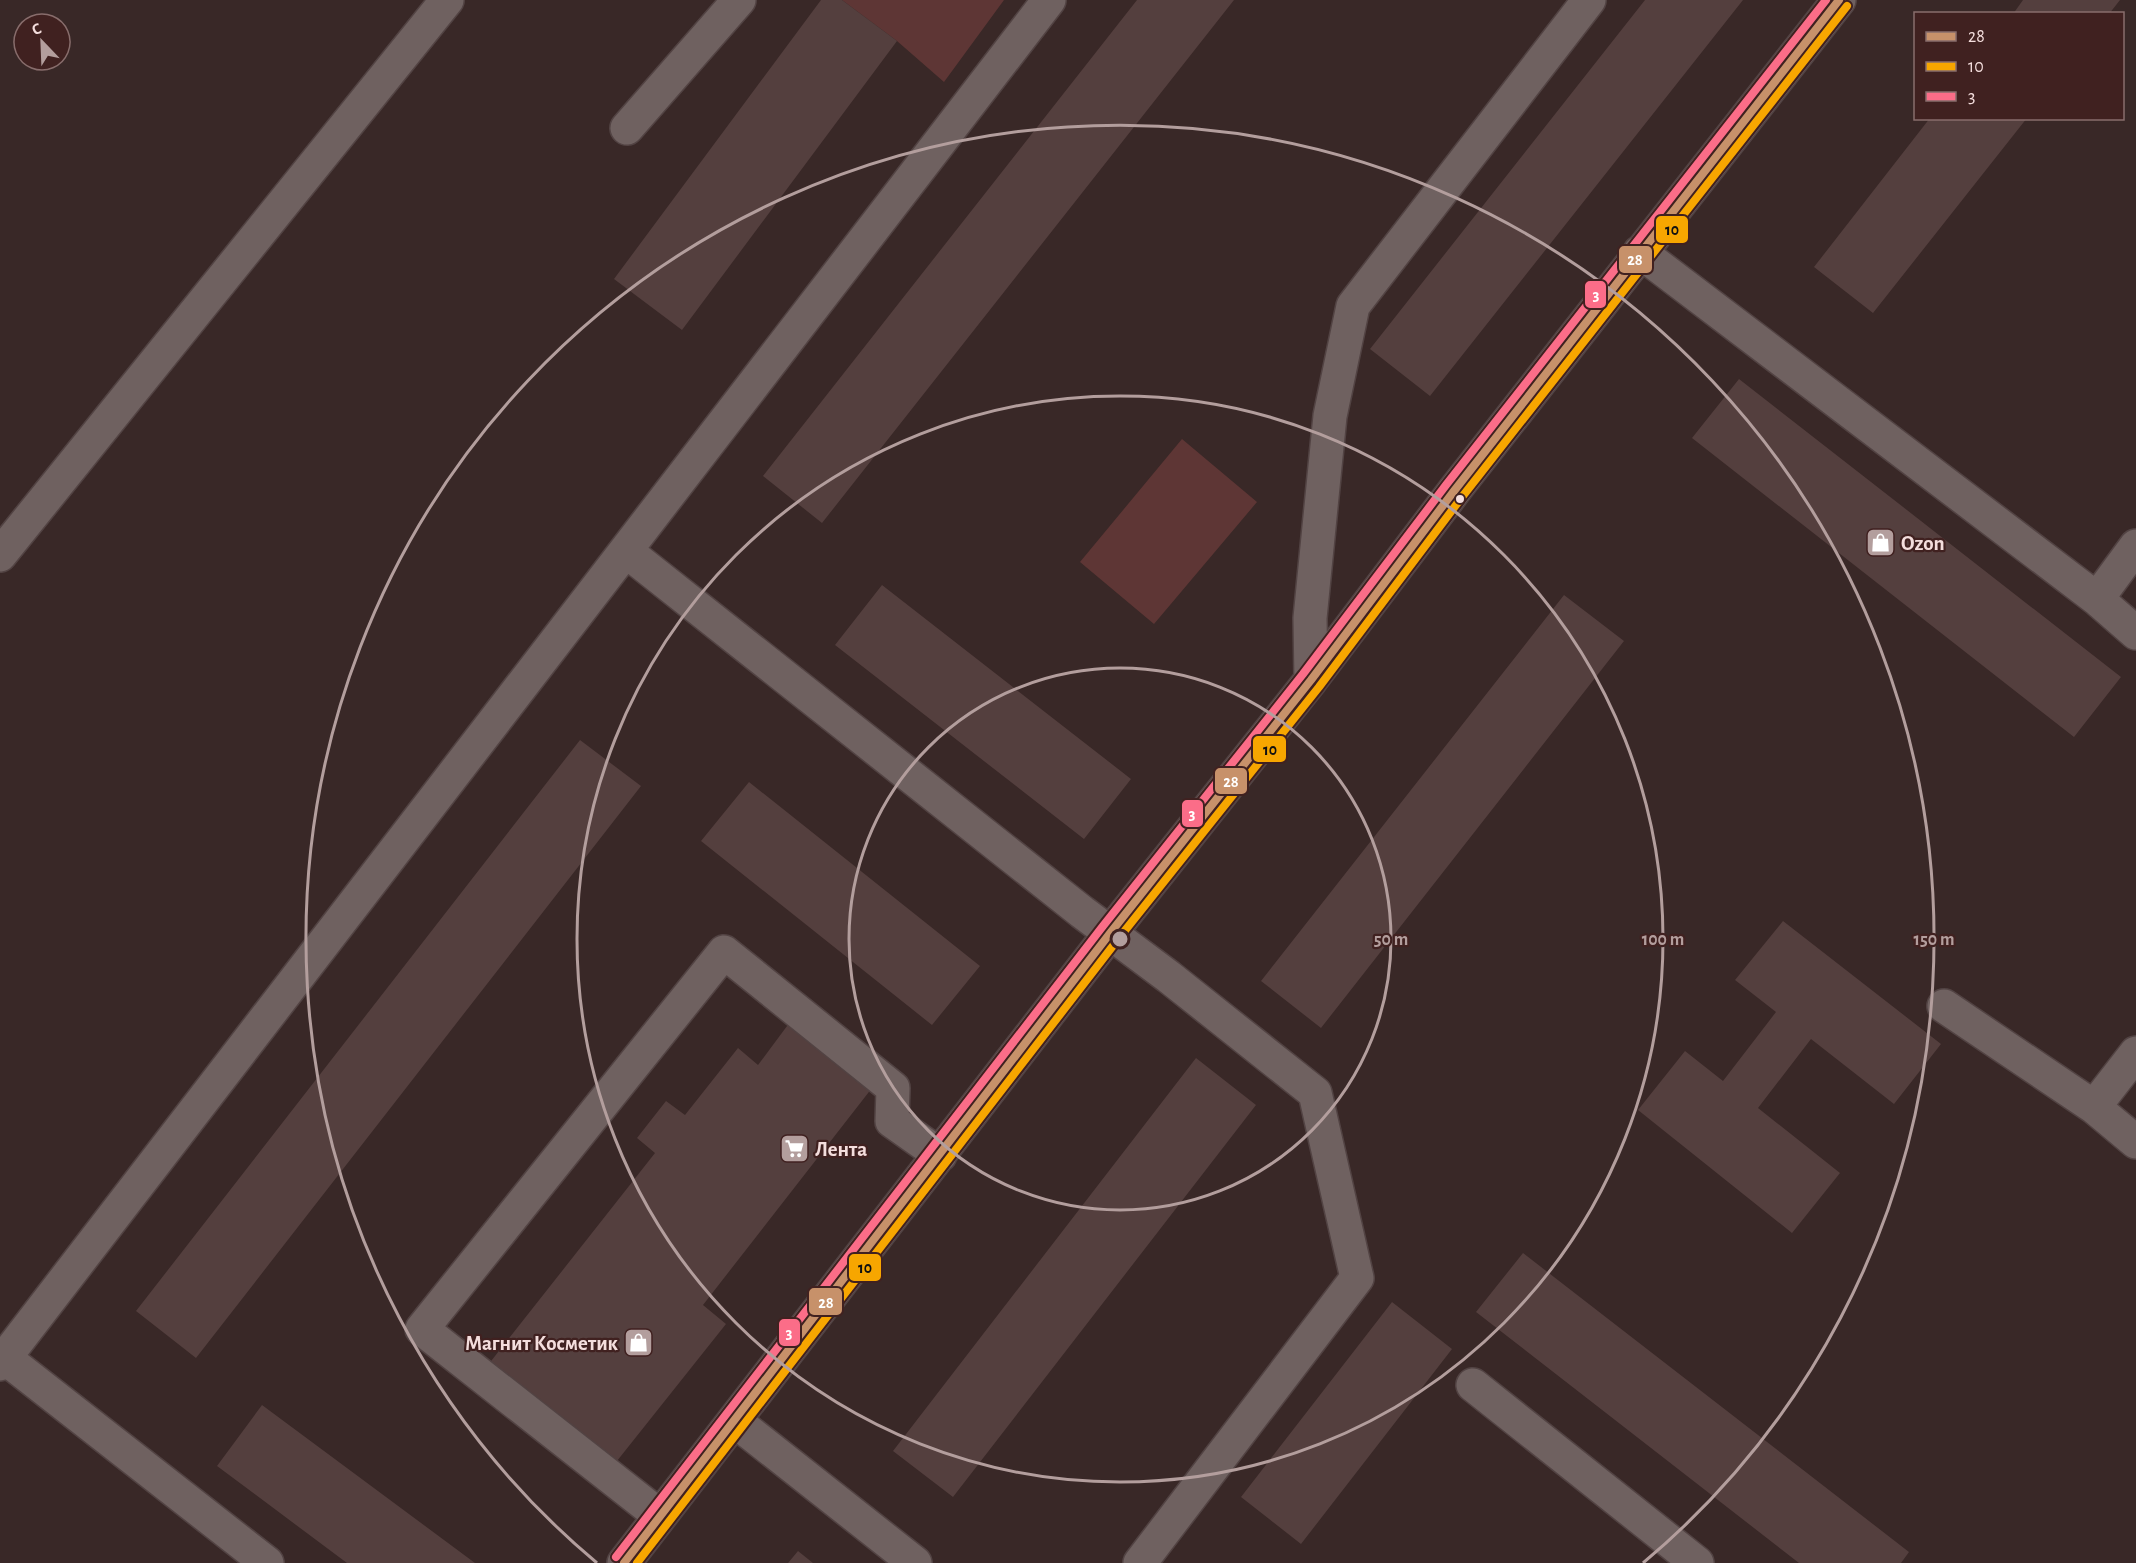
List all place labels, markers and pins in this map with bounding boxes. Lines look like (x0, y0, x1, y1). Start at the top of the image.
unlabelled marker (1454, 493, 1466, 505)
shop icon: Ozon (1864, 527, 1896, 559)
place label: Ozon (1901, 533, 1945, 554)
centre of rings (1110, 929, 1130, 949)
supermarket icon: Лента (778, 1133, 810, 1165)
place label: Лента (815, 1139, 867, 1160)
shop icon: Магнит Косметик (623, 1327, 655, 1359)
place label: Магнит Косметик (465, 1333, 619, 1354)

